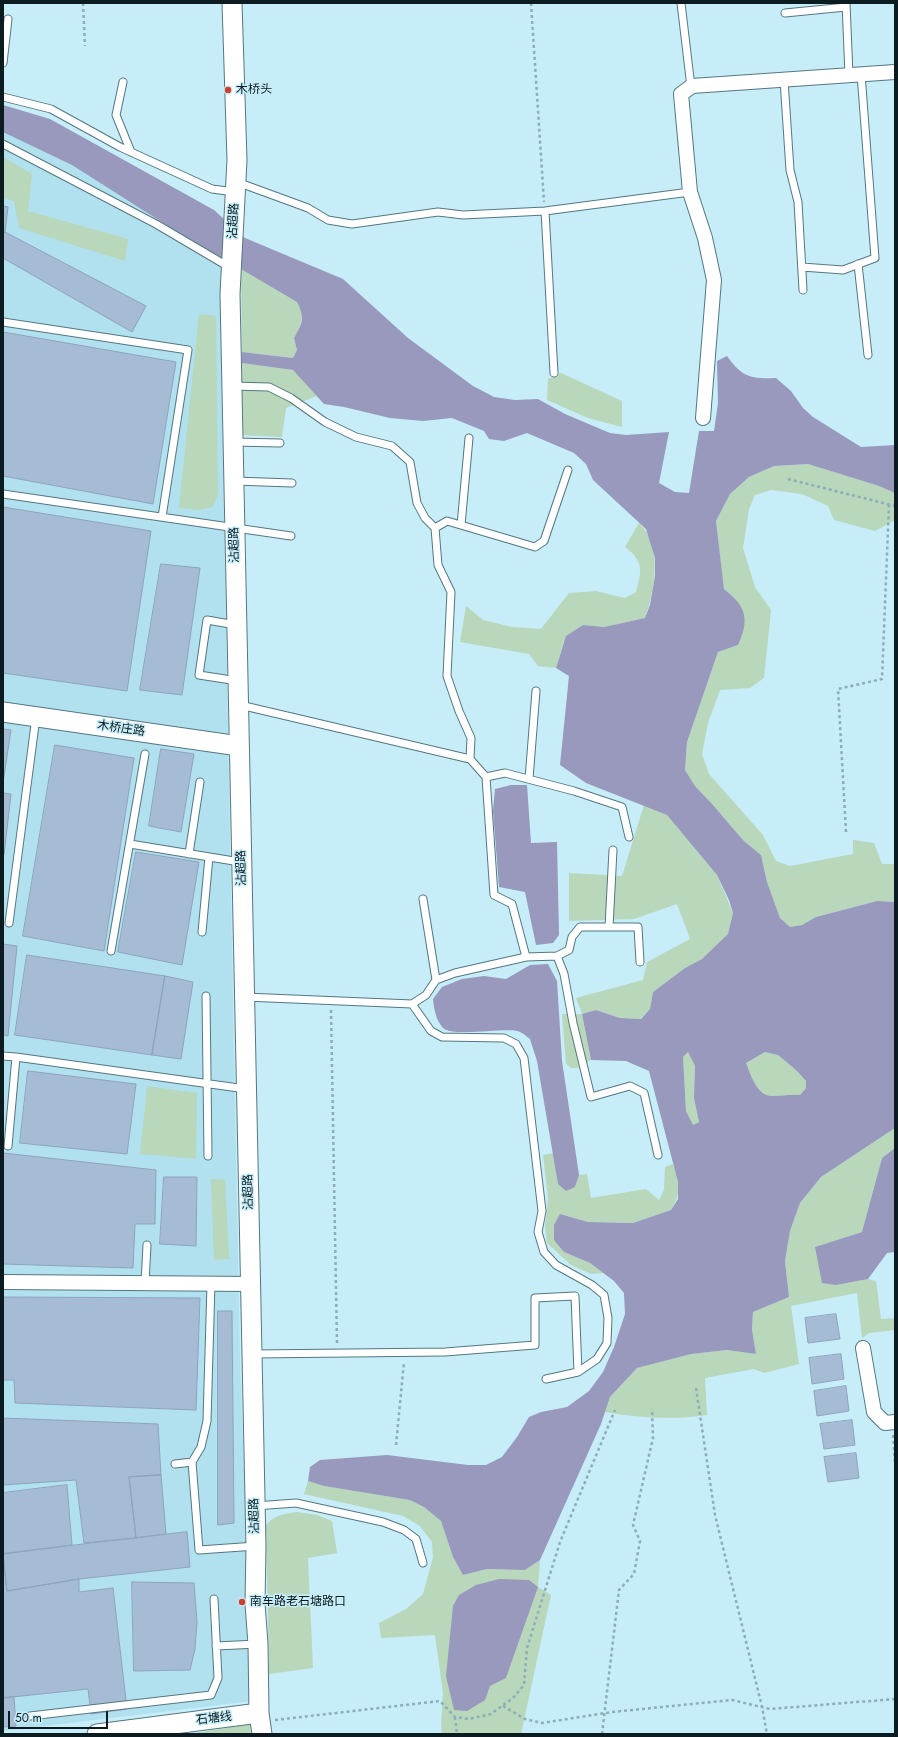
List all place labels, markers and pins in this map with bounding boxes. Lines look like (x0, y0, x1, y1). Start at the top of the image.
place label: 木桥头 (236, 83, 272, 97)
marker: 木桥头 (223, 85, 233, 95)
place label: 南车路老石塘路口 (250, 1595, 346, 1609)
marker: 南车路老石塘路口 (237, 1597, 247, 1607)

